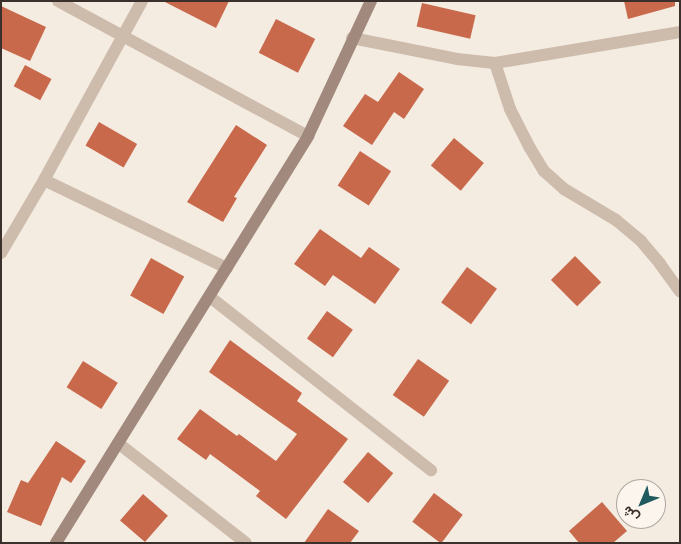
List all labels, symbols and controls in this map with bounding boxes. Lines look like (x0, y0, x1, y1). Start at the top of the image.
north arrow (616, 479, 666, 529)
text: ش (619, 502, 643, 526)

